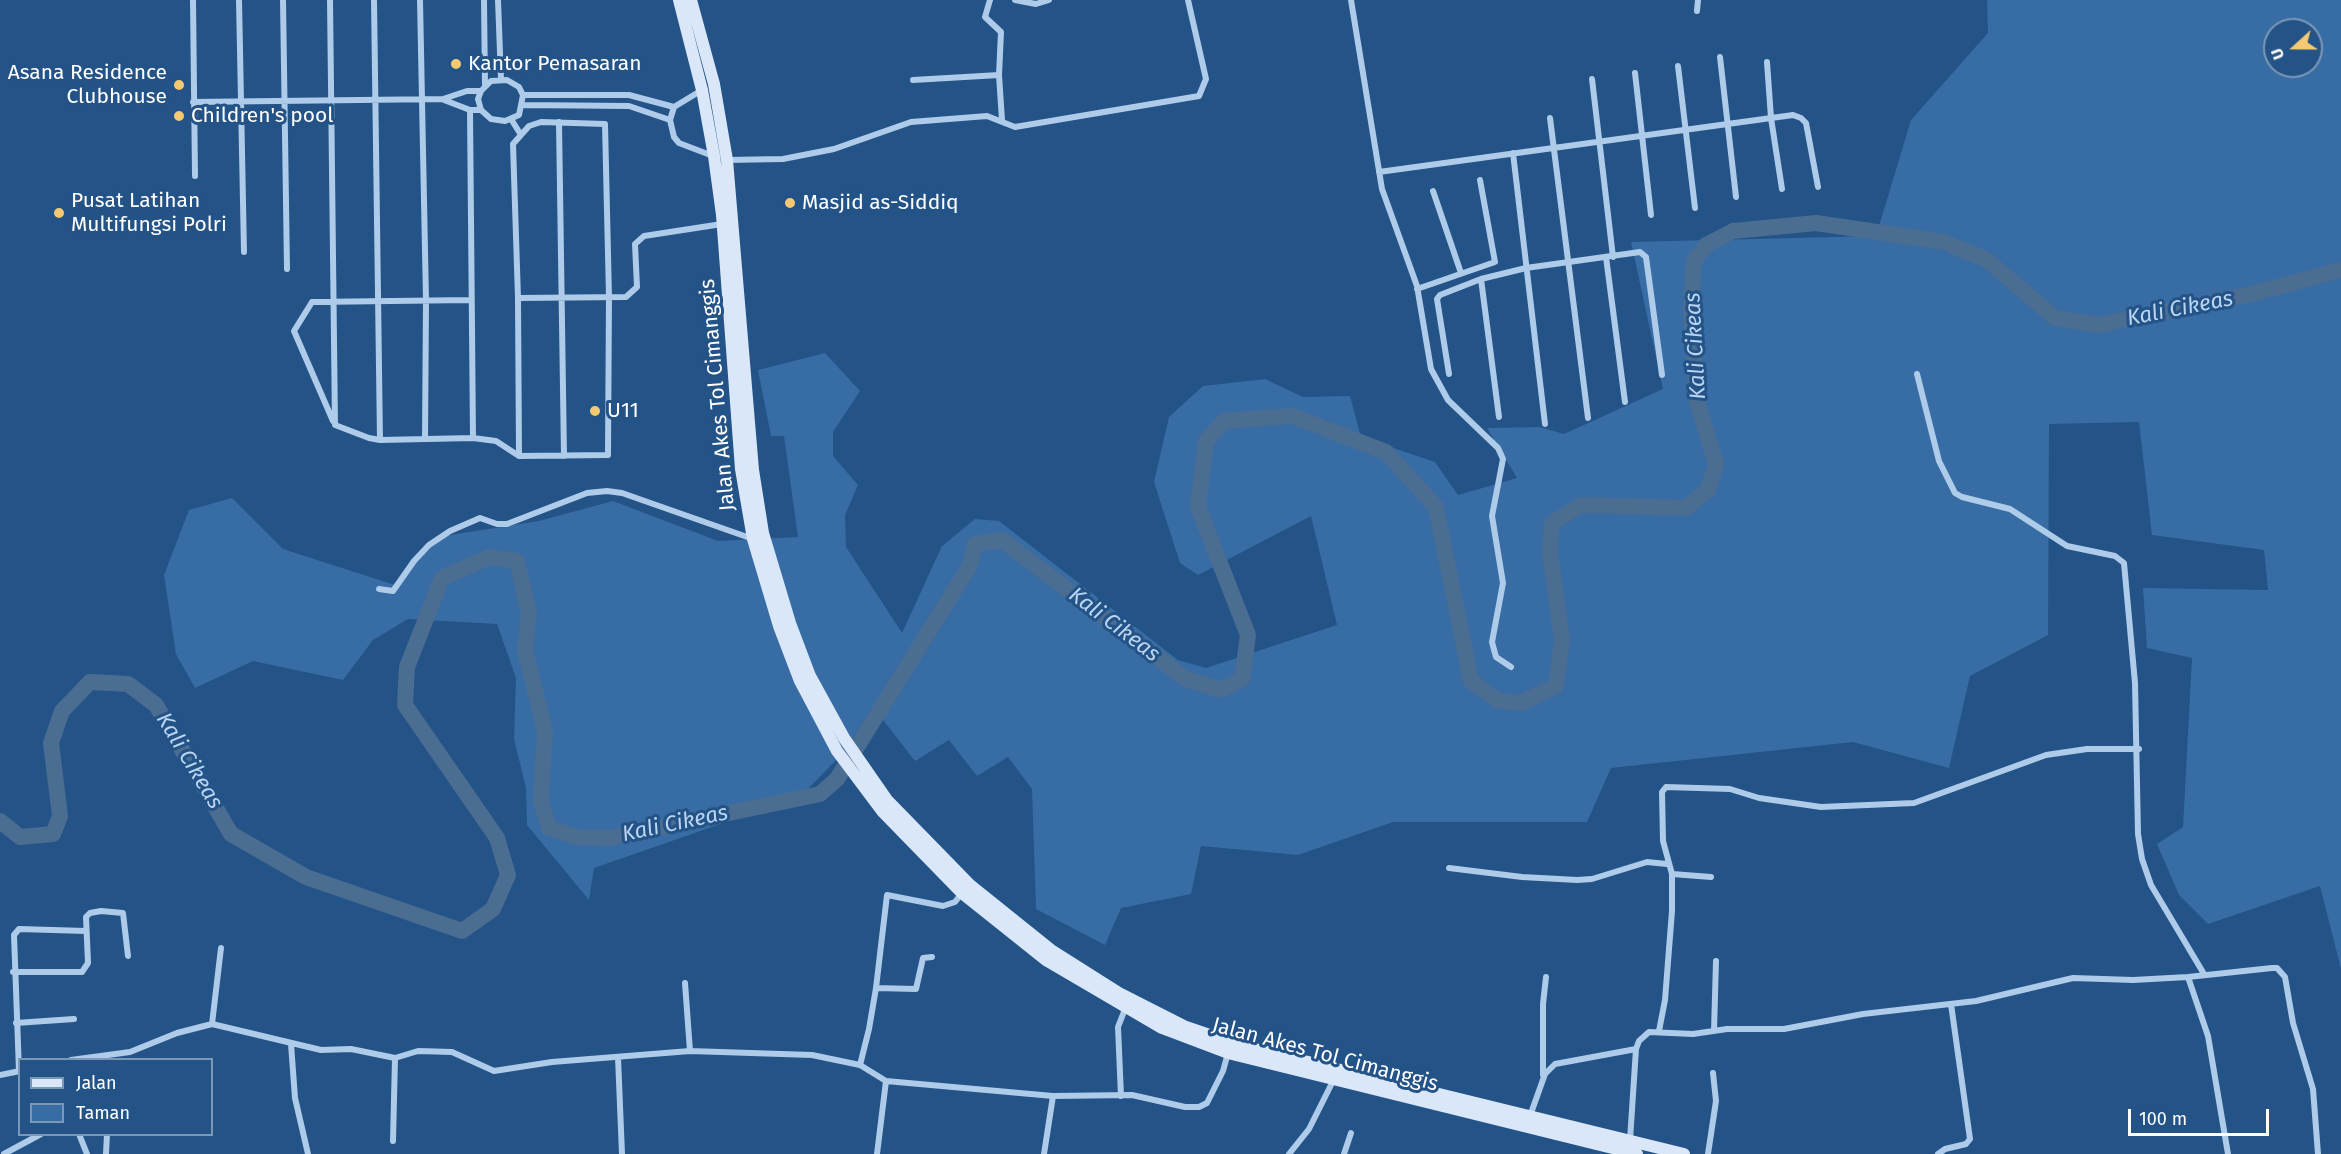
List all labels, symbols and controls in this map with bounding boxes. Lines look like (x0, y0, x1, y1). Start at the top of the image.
north arrow (2263, 18, 2323, 78)
text: U (2267, 46, 2288, 62)
place label: Kantor Pemasaran (468, 51, 642, 77)
marker: Kantor Pemasaran (449, 57, 463, 71)
place label: Asana Residence Clubhouse (8, 60, 167, 110)
marker: Asana Residence Clubhouse (172, 78, 186, 92)
place label: Children's pool (191, 103, 333, 129)
marker: Children's pool (172, 109, 186, 123)
place label: Pusat Latihan Multifungsi Polri (71, 188, 227, 238)
place label: Masjid as-Siddiq (802, 190, 959, 216)
marker: Masjid as-Siddiq (783, 196, 797, 210)
marker: Pusat Latihan Multifungsi Polri (52, 206, 66, 220)
street label: Jalan Akes Tol Cimanggis (695, 278, 741, 512)
water label: Kali Cikeas (2125, 286, 2235, 332)
water label: Kali Cikeas (1680, 292, 1712, 400)
place label: U11 (607, 398, 639, 424)
marker: U11 (588, 404, 602, 418)
water label: Kali Cikeas (1063, 582, 1165, 668)
water label: Kali Cikeas (150, 708, 228, 814)
water label: Kali Cikeas (620, 800, 730, 848)
street label: Jalan Akes Tol Cimanggis (1209, 1013, 1441, 1097)
legend (18, 1058, 213, 1136)
text: Jalan (76, 1072, 117, 1094)
scale bar (2131, 1097, 2272, 1135)
text: Taman (76, 1102, 130, 1124)
text: 100 m (2139, 1108, 2187, 1130)

